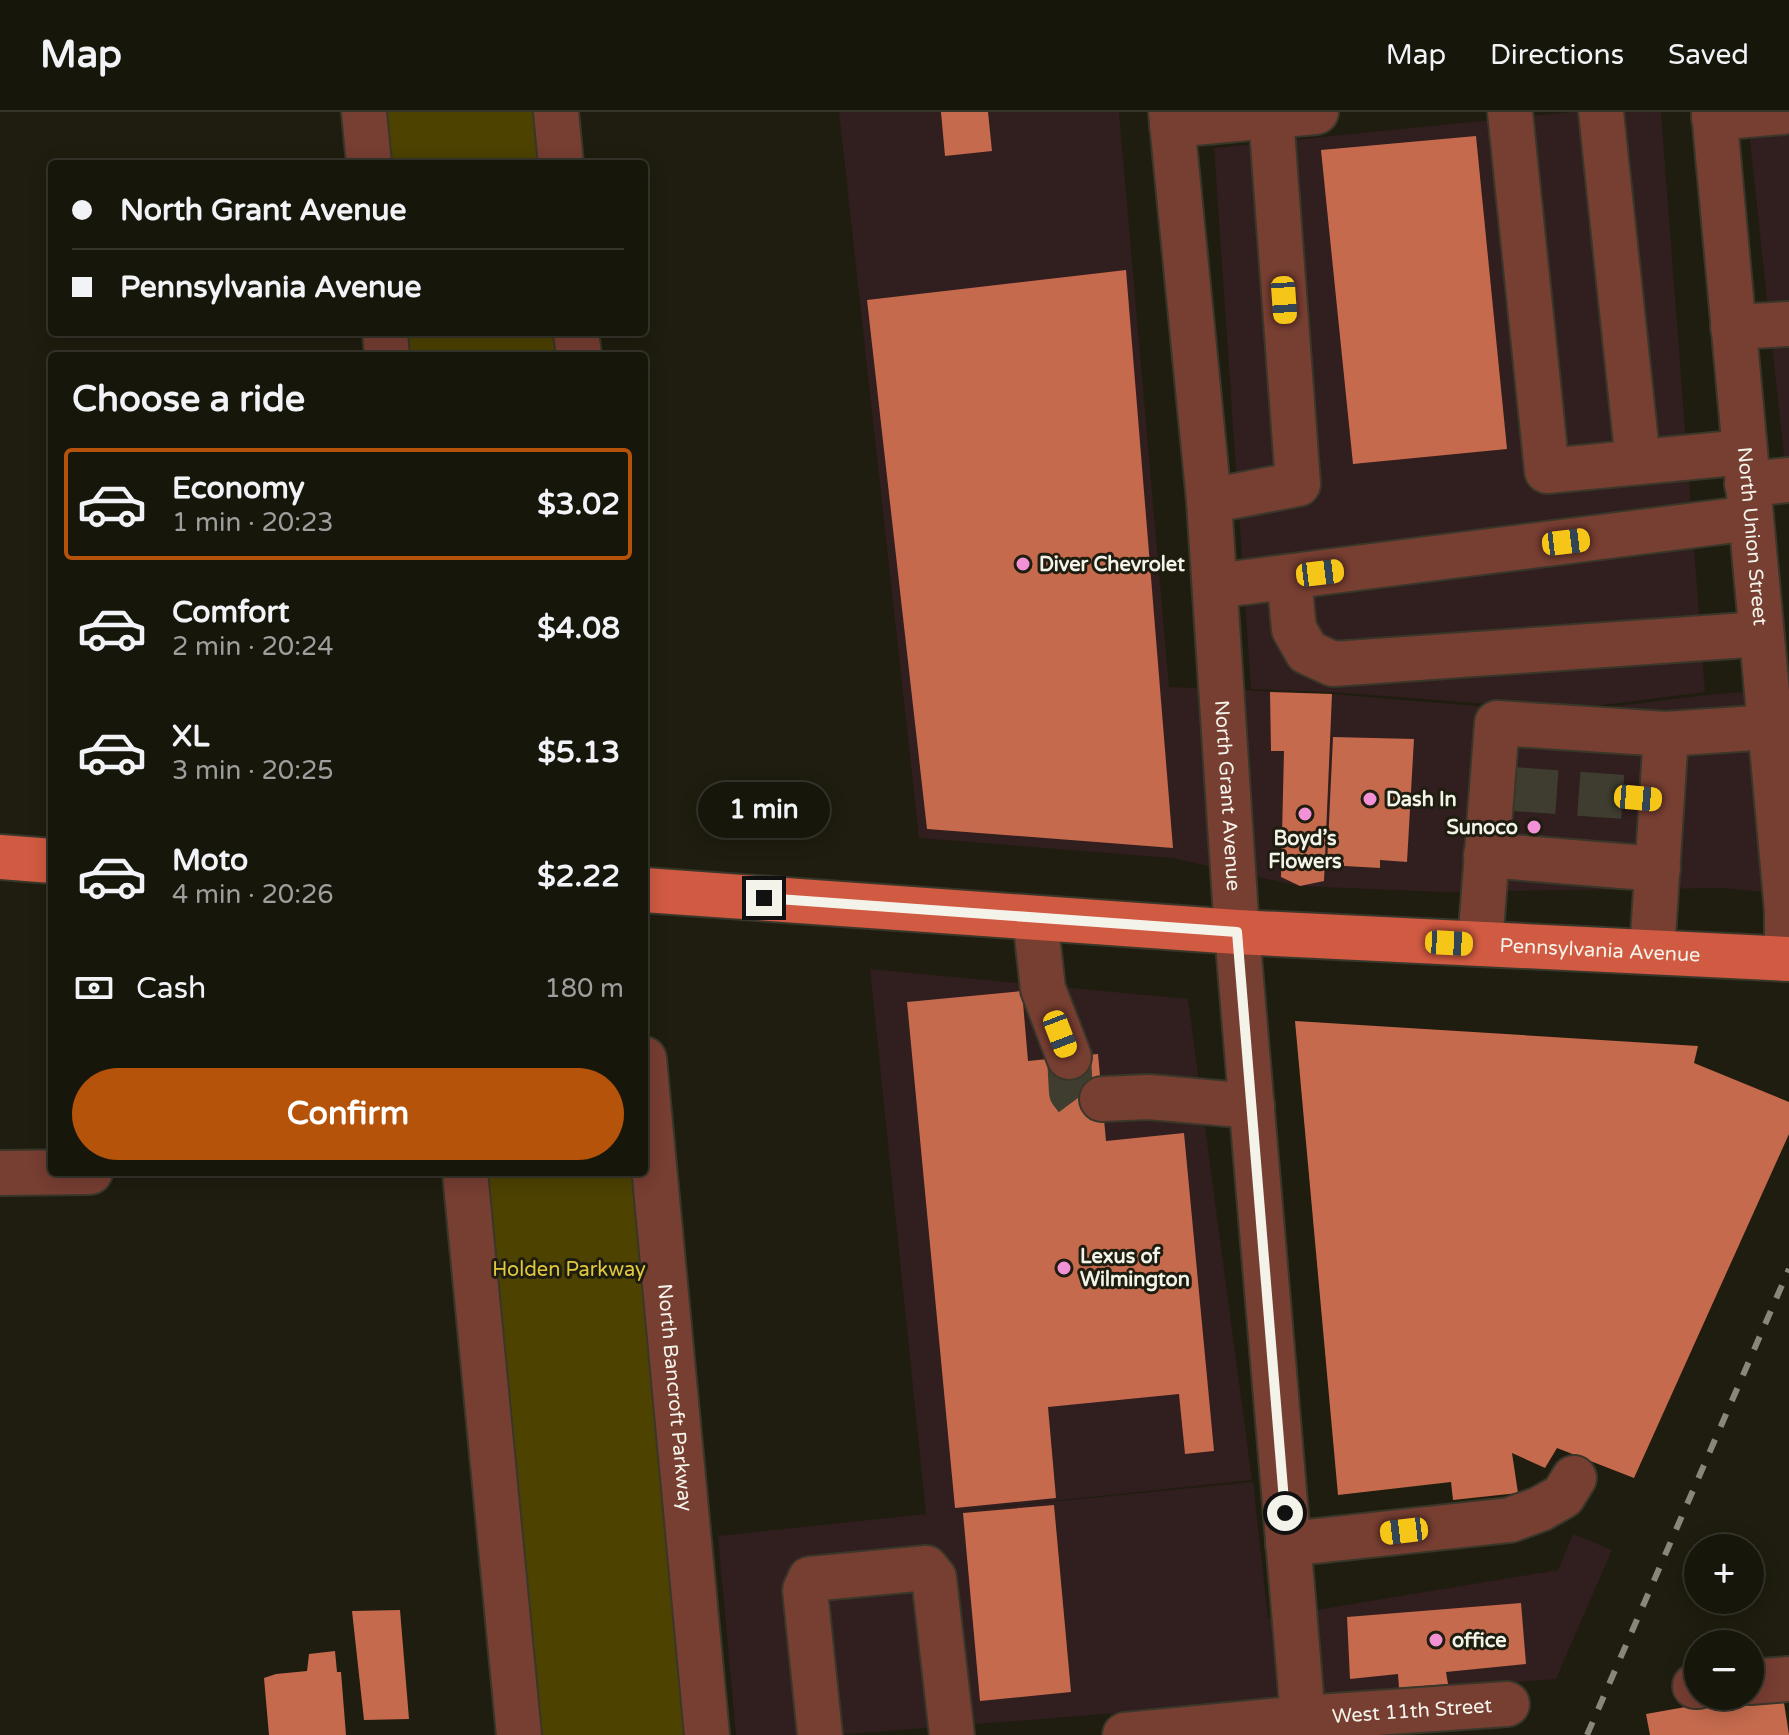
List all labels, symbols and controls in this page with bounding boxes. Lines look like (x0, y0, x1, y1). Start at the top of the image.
text: Map (40, 32, 122, 78)
text: Map (1386, 38, 1446, 72)
text: Directions (1490, 38, 1624, 72)
text: Saved (1668, 38, 1749, 72)
text: North Grant Avenue (120, 192, 407, 229)
text: Pennsylvania Avenue (120, 269, 421, 306)
car (1270, 275, 1298, 325)
text: Choose a ride (72, 378, 305, 421)
street label: North Union Street (1732, 446, 1772, 627)
icon: car (76, 468, 148, 540)
text: Economy (172, 470, 305, 507)
text: $3.02 (537, 486, 620, 523)
text: 1 min · 20:23 (172, 507, 334, 538)
car (1541, 527, 1591, 557)
place label: Diver Chevrolet (1039, 553, 1185, 577)
marker: Diver Chevrolet (1014, 555, 1032, 573)
car (1295, 558, 1345, 588)
icon: car (76, 592, 148, 664)
text: Comfort (172, 594, 290, 631)
text: $4.08 (537, 610, 620, 647)
text: 2 min · 20:24 (172, 631, 334, 662)
street label: North Grant Avenue (1209, 699, 1245, 892)
icon: car (76, 716, 148, 788)
text: XL (172, 718, 209, 755)
text: $5.13 (538, 734, 620, 771)
text: 3 min · 20:25 (172, 755, 334, 786)
callout: 1 min (698, 782, 830, 838)
car (1613, 784, 1663, 812)
place label: Dash In (1386, 788, 1457, 812)
marker: Dash In (1361, 790, 1379, 808)
text: 1 min (729, 794, 799, 825)
marker: Boyd’s Flowers (1296, 805, 1314, 823)
place label: Sunoco (1447, 816, 1518, 840)
marker: Sunoco (1525, 818, 1543, 836)
place label: Boyd’s Flowers (1268, 827, 1342, 874)
icon: car (76, 840, 148, 912)
text: Moto (172, 842, 248, 879)
text: $2.22 (537, 858, 620, 895)
text: 4 min · 20:26 (172, 879, 334, 910)
route end (746, 880, 782, 916)
car (1424, 930, 1474, 956)
street label: Pennsylvania Avenue (1499, 934, 1701, 968)
icon: cash (72, 966, 116, 1010)
text: Cash (136, 970, 206, 1007)
text: 180 m (544, 973, 624, 1004)
car (1040, 1007, 1080, 1061)
button: Confirm (72, 1068, 624, 1160)
place label: Lexus of Wilmington (1080, 1245, 1190, 1292)
park label: Holden Parkway (492, 1258, 646, 1282)
marker: Lexus of Wilmington (1055, 1259, 1073, 1277)
street label: North Bancroft Parkway (652, 1283, 697, 1513)
route start (1267, 1495, 1303, 1531)
car (1379, 1516, 1429, 1546)
map controls (1684, 1534, 1764, 1710)
button: + (1684, 1534, 1764, 1614)
place label: office (1452, 1629, 1507, 1653)
button: − (1684, 1630, 1764, 1710)
marker: office (1427, 1631, 1445, 1649)
street label: West 11th Street (1331, 1694, 1493, 1729)

